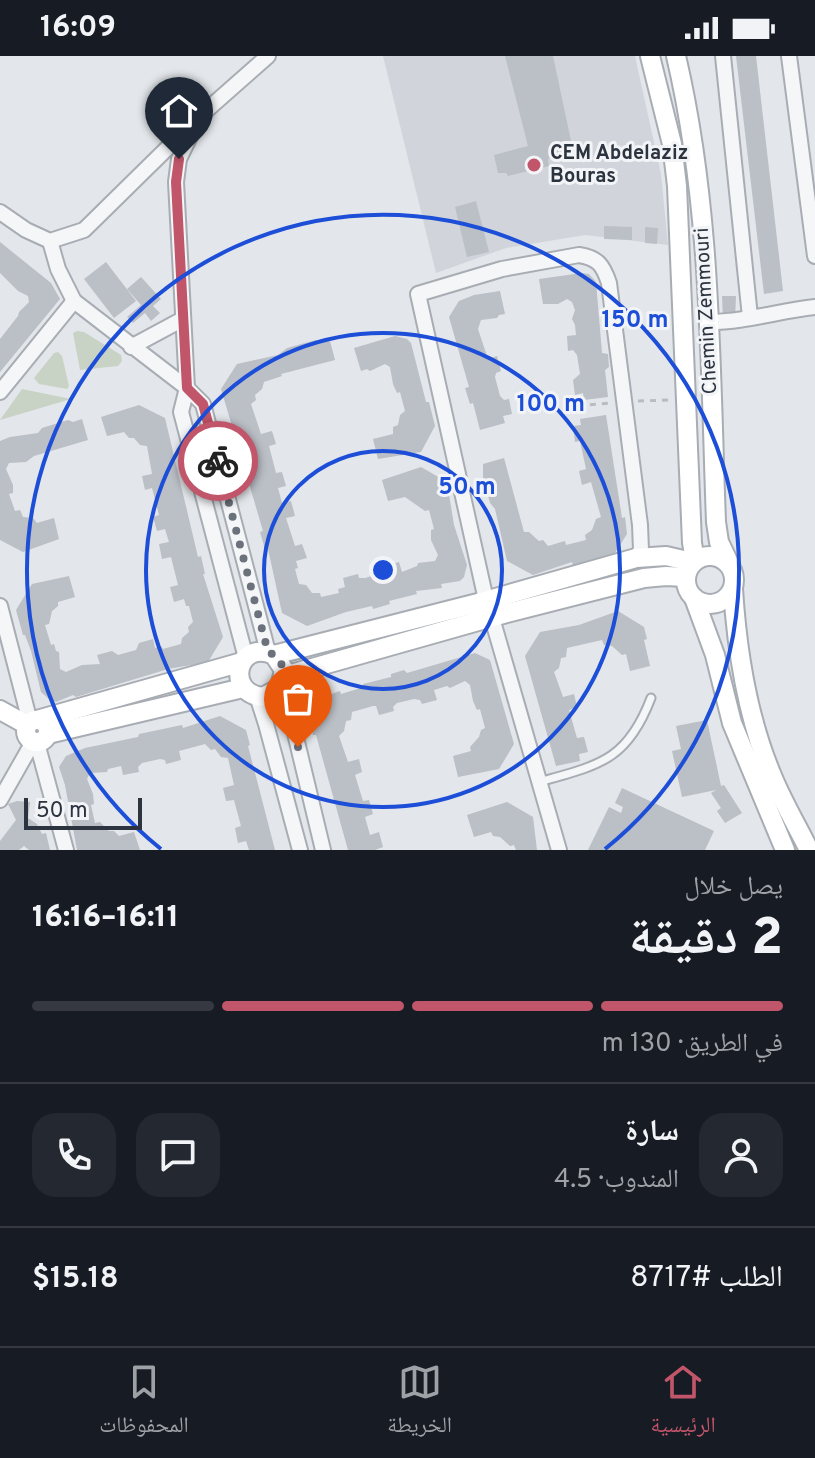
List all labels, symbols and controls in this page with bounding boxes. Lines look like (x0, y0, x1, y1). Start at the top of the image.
text: 16:09 (40, 10, 116, 47)
pin (145, 77, 213, 159)
icon: home (157, 89, 201, 133)
place label: CEM Abdelaziz Bouras (550, 141, 688, 190)
marker: CEM Abdelaziz Bouras (525, 156, 543, 174)
street label: Chemin Zemmouri (690, 227, 724, 395)
text: 150 m (601, 306, 669, 336)
text: 100 m (517, 390, 585, 420)
courier (178, 421, 258, 501)
icon: bike (196, 439, 240, 483)
text: 50 m (438, 473, 496, 503)
centre of rings (369, 556, 397, 584)
pin (264, 665, 332, 747)
icon: bag (276, 677, 320, 721)
scale bar (24, 794, 142, 830)
text: 50 m (36, 798, 88, 825)
text: يصل خلال (685, 871, 783, 904)
text: 16:11–16:16 (32, 900, 179, 937)
text: 2 دقيقة (629, 907, 783, 973)
text: في الطريق · 130 m (602, 1028, 783, 1061)
button: phone (32, 1113, 116, 1197)
button: chat (136, 1113, 220, 1197)
button: person (699, 1113, 783, 1197)
text: سارة (625, 1114, 679, 1151)
text: المندوب · 4.5 (554, 1164, 679, 1197)
text: الطلب #8717 (630, 1260, 783, 1297)
text: $15.18 (32, 1261, 119, 1298)
tab: المحفوظات (99, 1360, 189, 1446)
tab: الخريطة (387, 1360, 452, 1446)
tab: الرئيسية (651, 1360, 716, 1446)

